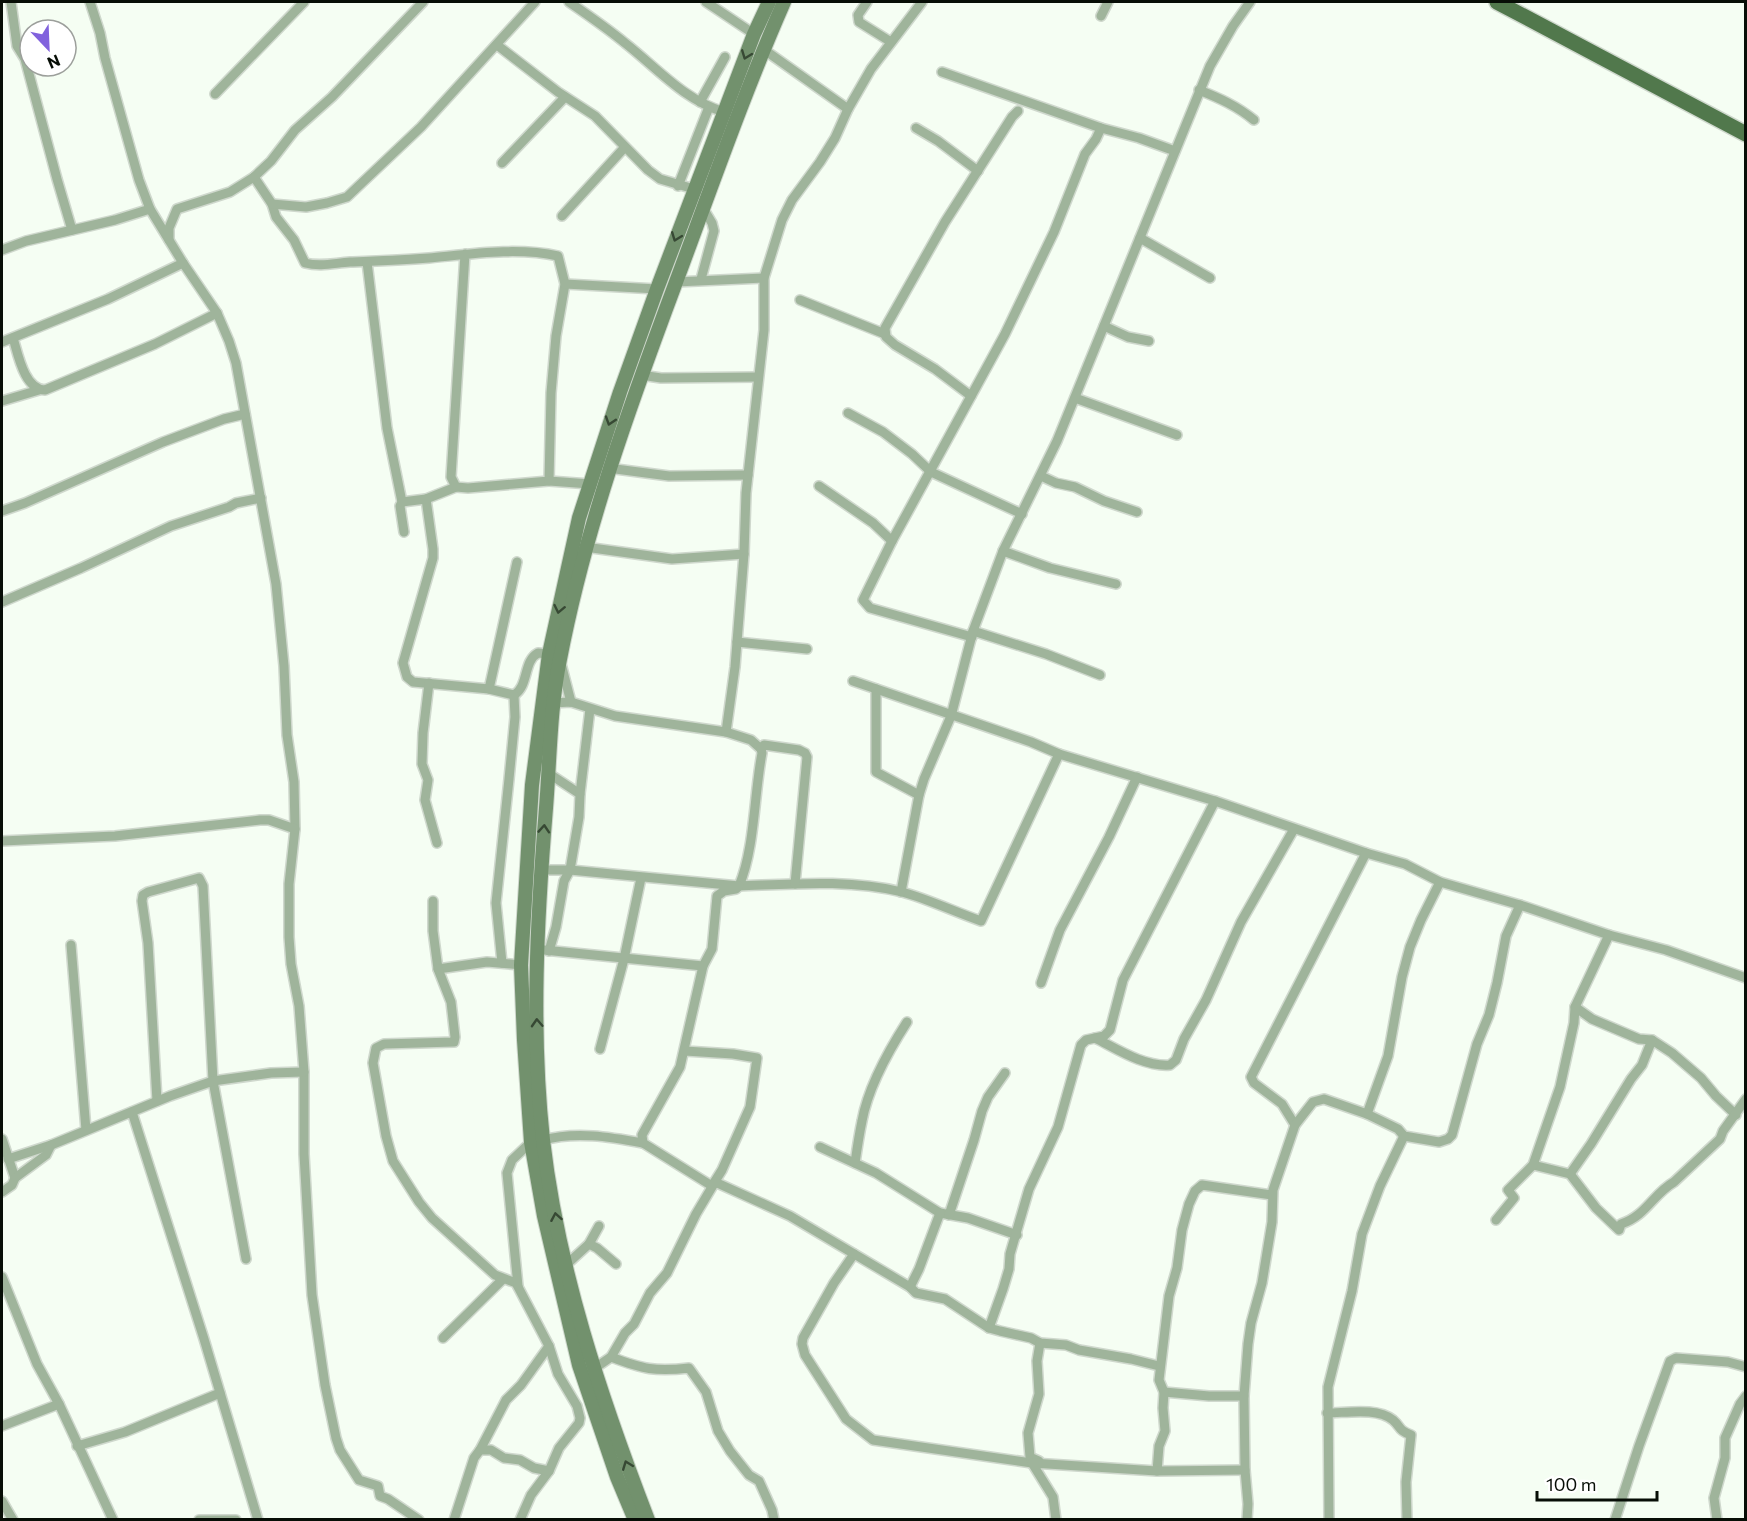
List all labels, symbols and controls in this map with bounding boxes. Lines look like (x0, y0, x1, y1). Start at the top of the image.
north arrow (18, 18, 78, 78)
one-way arrow (741, 49, 753, 60)
text: N (45, 51, 63, 73)
one-way arrow (671, 231, 683, 242)
one-way arrow (605, 415, 617, 426)
one-way arrow (553, 603, 566, 613)
one-way arrow (537, 824, 550, 833)
one-way arrow (531, 1019, 544, 1028)
one-way arrow (550, 1212, 563, 1222)
one-way arrow (622, 1460, 634, 1471)
scale bar (1537, 1464, 1657, 1502)
text: 100 m (1546, 1473, 1596, 1495)

